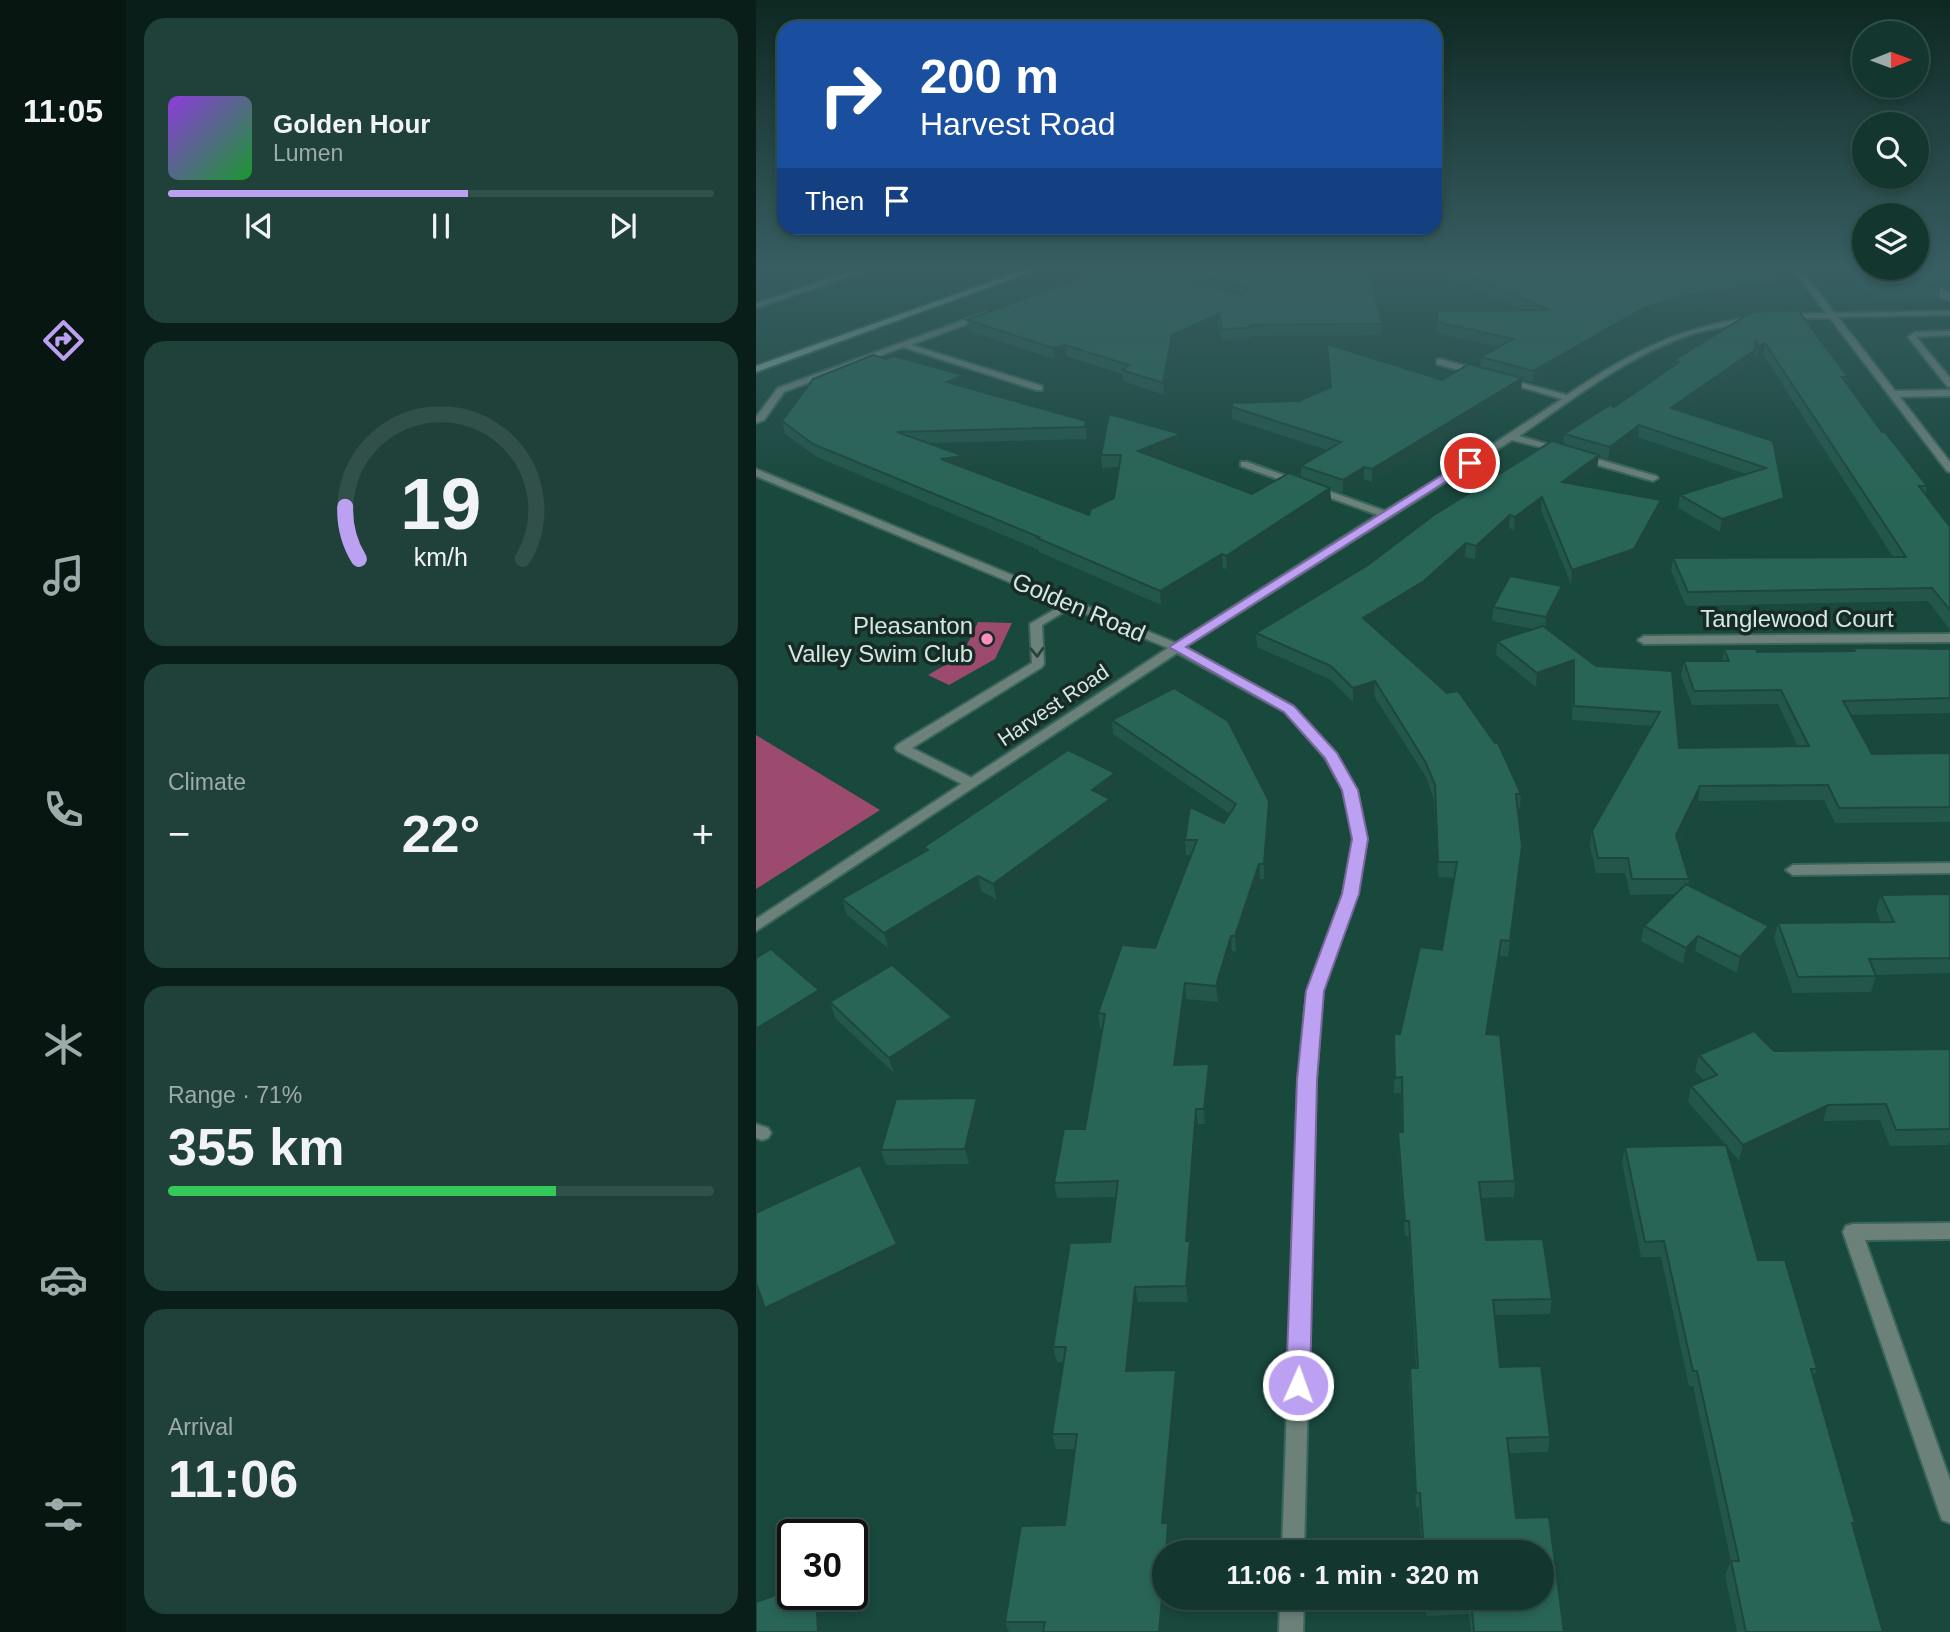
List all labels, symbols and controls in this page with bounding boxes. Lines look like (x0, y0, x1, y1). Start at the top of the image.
north arrow (1852, 21, 1928, 98)
map controls (1852, 21, 1929, 280)
icon: right (805, 49, 896, 140)
text: 200 m (920, 49, 1059, 103)
text: 11:05 (23, 93, 103, 129)
text: Harvest Road (920, 106, 1116, 142)
text: Golden Hour (273, 109, 430, 139)
button: search (1852, 112, 1929, 189)
text: Lumen (273, 140, 343, 166)
icon: arrive (878, 182, 916, 220)
text: Then (805, 186, 864, 216)
button: layers (1852, 203, 1929, 280)
icon: previous (240, 207, 278, 245)
icon: pause (422, 207, 460, 245)
icon: next (604, 207, 642, 245)
icon: directions (39, 316, 88, 365)
pin (1440, 433, 1500, 493)
icon: arrive (1451, 444, 1489, 482)
text: 19 (401, 464, 481, 545)
text: km/h (414, 543, 468, 571)
icon: music (39, 551, 88, 600)
street label: Golden Road (1009, 567, 1149, 647)
street label: Tanglewood Court (1700, 605, 1894, 632)
place label: Pleasanton Valley Swim Club (788, 612, 973, 667)
marker: Pleasanton Valley Swim Club (979, 631, 995, 647)
one-way arrow (1030, 647, 1045, 658)
street label: Harvest Road (993, 660, 1113, 750)
text: Climate (168, 769, 246, 795)
icon: phone (39, 785, 88, 834)
text: 22° (402, 805, 480, 863)
text: − (168, 813, 190, 855)
text: + (692, 813, 714, 855)
icon: climate (39, 1020, 88, 1069)
text: Range · 71% (168, 1082, 302, 1108)
text: 355 km (168, 1118, 344, 1176)
icon: car (39, 1255, 88, 1304)
position arrow (1261, 1348, 1335, 1422)
text: Arrival (168, 1414, 233, 1440)
text: 11:06 (168, 1450, 298, 1508)
icon: filters (39, 1490, 88, 1539)
speed limit sign: 30 (777, 1519, 868, 1610)
text: 11:06 · 1 min · 320 m (1227, 1560, 1479, 1590)

